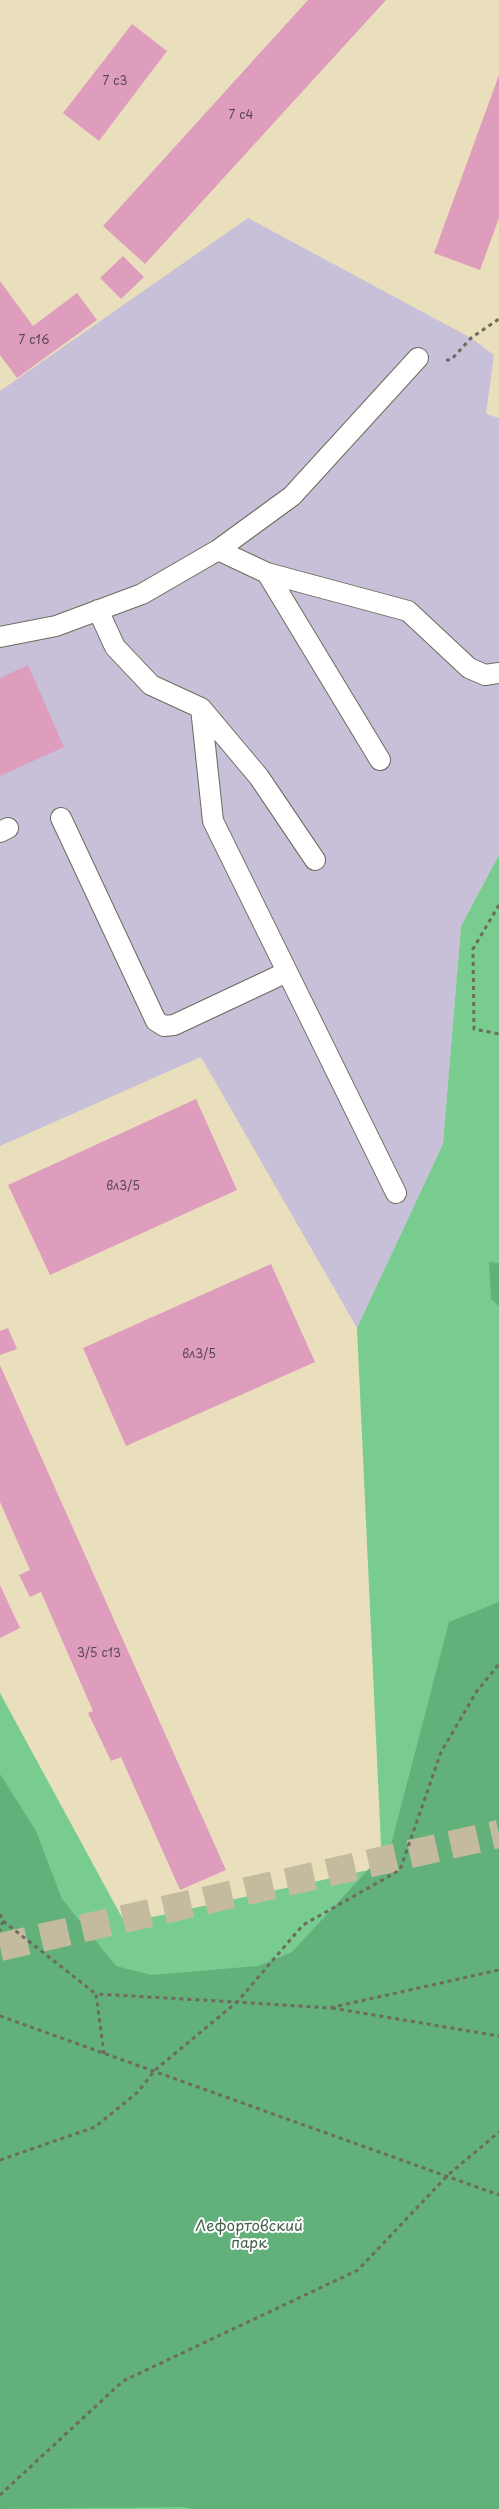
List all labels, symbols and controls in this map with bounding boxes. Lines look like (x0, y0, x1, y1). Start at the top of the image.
house number: 7 с3 (103, 75, 127, 89)
house number: 7 с4 (229, 109, 253, 123)
house number: 7 с16 (19, 334, 49, 348)
house number: вл3/5 (106, 1180, 140, 1194)
house number: вл3/5 (182, 1348, 216, 1362)
house number: 3/5 с13 (77, 1647, 121, 1661)
park label: Лефортовский парк (195, 2218, 303, 2253)

